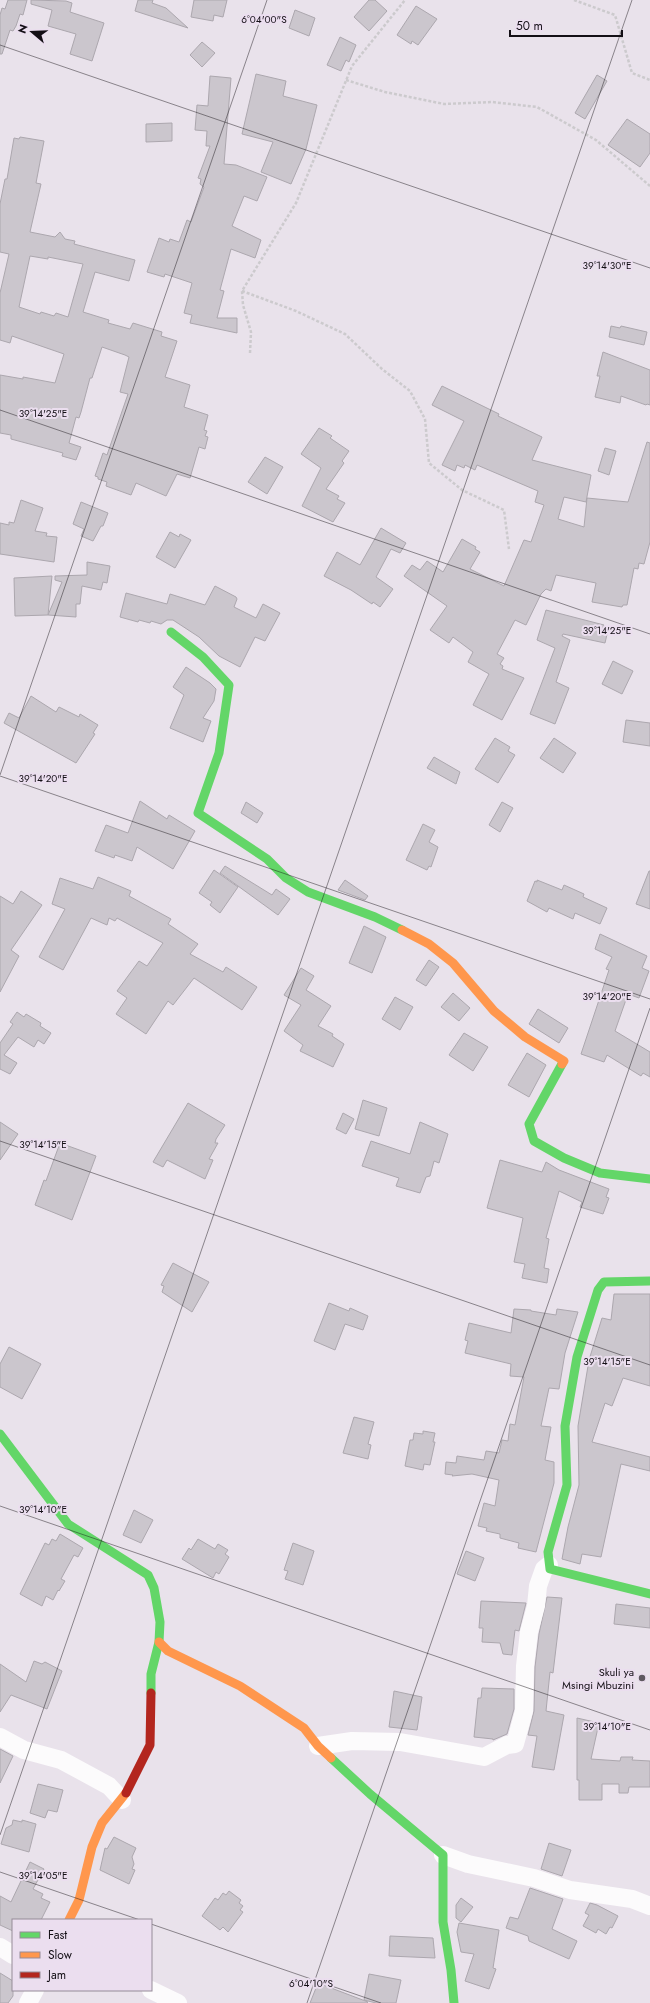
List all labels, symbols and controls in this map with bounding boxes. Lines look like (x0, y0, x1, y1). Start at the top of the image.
north arrow (12, 12, 52, 52)
text: 6°04'00"S (241, 12, 287, 27)
scale bar (510, 12, 622, 38)
text: 50 m (516, 17, 543, 35)
text: N (14, 22, 32, 35)
text: 39°14'30"E (583, 258, 631, 273)
text: 39°14'25"E (19, 406, 67, 421)
text: 39°14'25"E (583, 623, 631, 638)
text: 39°14'20"E (18, 771, 68, 786)
text: 39°14'20"E (582, 989, 632, 1004)
text: 39°14'15"E (19, 1137, 67, 1152)
text: 39°14'15"E (583, 1354, 631, 1369)
text: 39°14'10"E (19, 1502, 67, 1517)
place label: Skuli ya Msingi Mbuzini (562, 1664, 634, 1693)
marker: Skuli ya Msingi Mbuzini (637, 1673, 647, 1683)
text: 39°14'10"E (583, 1719, 631, 1734)
text: 39°14'05"E (19, 1868, 67, 1883)
legend (12, 1919, 152, 1991)
text: Fast (48, 1926, 67, 1944)
text: Slow (48, 1946, 73, 1964)
text: Jam (46, 1966, 66, 1984)
text: 6°04'10"S (289, 1976, 333, 1991)

